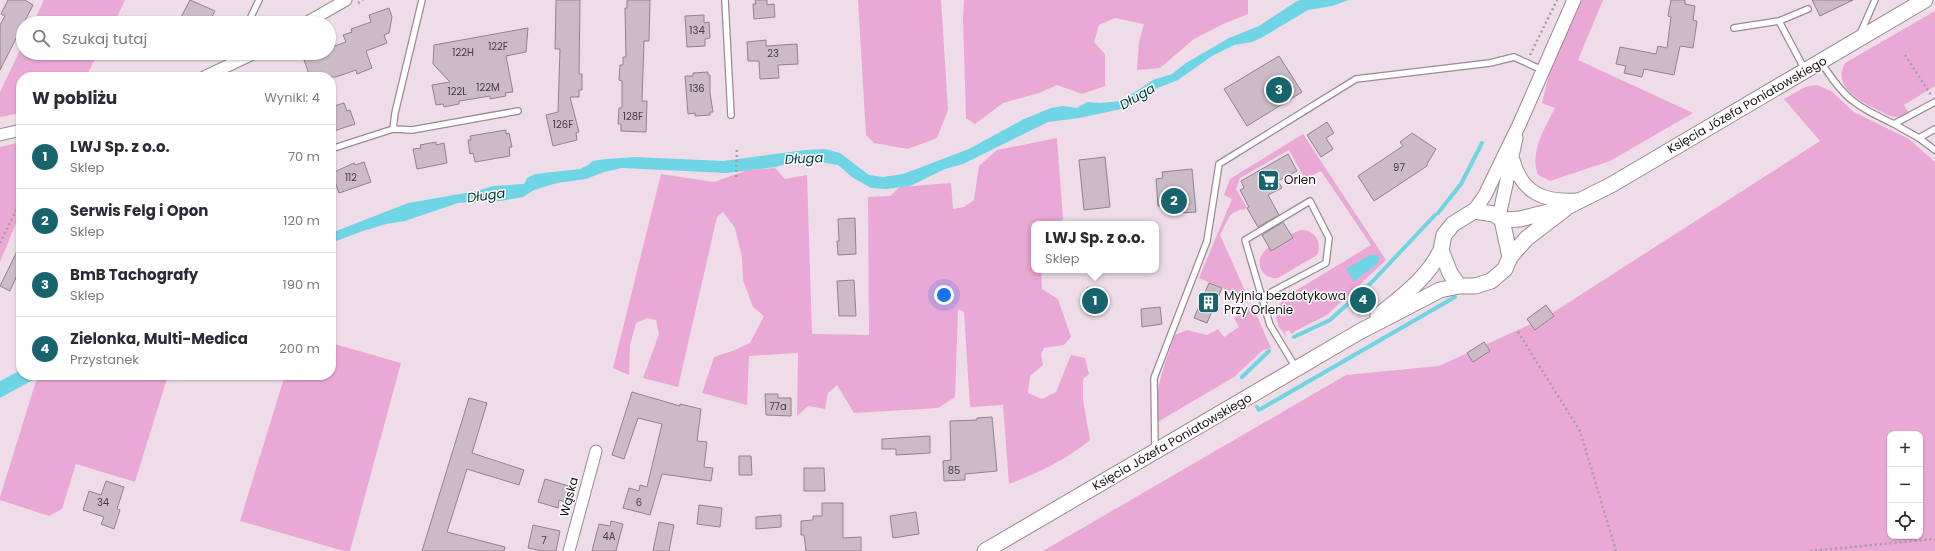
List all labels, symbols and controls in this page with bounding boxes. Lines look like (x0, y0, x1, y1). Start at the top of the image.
search box (16, 16, 336, 60)
house number: 134 (689, 23, 705, 38)
icon: search (30, 27, 52, 49)
text: Szukaj tutaj (62, 28, 147, 49)
house number: 122F (488, 39, 508, 54)
house number: 122H (452, 45, 474, 60)
house number: 23 (767, 46, 779, 61)
street label: Księcia Józefa Poniatowskiego (1664, 52, 1830, 157)
pin: 3 (1266, 75, 1292, 105)
water label: Długa (1116, 79, 1159, 114)
house number: 122M (476, 80, 500, 95)
house number: 136 (689, 81, 705, 96)
house number: 122L (447, 84, 467, 99)
text: W pobliżu (32, 86, 117, 110)
text: Wyniki: 4 (264, 88, 320, 107)
house number: 128F (623, 109, 643, 124)
house number: 126F (553, 117, 573, 132)
text: LWJ Sp. z o.o. (70, 136, 170, 157)
text: 1 (43, 147, 47, 166)
text: 70 m (288, 147, 320, 166)
water label: Długa (784, 148, 824, 169)
text: Sklep (70, 158, 104, 177)
house number: 97 (1393, 160, 1405, 175)
supermarket icon: Orlen (1256, 167, 1282, 193)
house number: 112 (345, 170, 357, 185)
place label: Orlen (1284, 171, 1316, 188)
water label: Długa (466, 183, 507, 208)
pin: 2 (1161, 186, 1187, 216)
text: Serwis Felg i Opon (70, 200, 208, 221)
text: 2 (41, 211, 49, 230)
text: 120 m (283, 211, 320, 230)
popup (1031, 221, 1159, 273)
text: Sklep (70, 222, 104, 241)
text: LWJ Sp. z o.o. (1045, 227, 1145, 248)
text: Sklep (1045, 249, 1079, 268)
text: BmB Tachografy (70, 264, 198, 285)
text: 3 (41, 275, 49, 294)
text: 190 m (283, 275, 320, 294)
your location (934, 285, 954, 305)
pin: 4 (1350, 285, 1376, 315)
text: Sklep (70, 286, 104, 305)
pin: 1 (1082, 286, 1108, 316)
place label: Myjnia bezdotykowa Przy Orlenie (1224, 287, 1346, 318)
building icon: Myjnia bezdotykowa Przy Orlenie (1195, 290, 1221, 316)
text: Zielonka, Multi-Medica (70, 328, 248, 349)
text: 4 (41, 339, 49, 358)
text: 200 m (279, 339, 320, 358)
text: Przystanek (70, 350, 139, 369)
street label: Księcia Józefa Poniatowskiego (1089, 389, 1255, 494)
house number: 77a (769, 399, 787, 414)
map controls (1887, 431, 1923, 539)
button: + (1887, 431, 1923, 467)
house number: 85 (948, 463, 960, 478)
button: − (1887, 467, 1923, 503)
street label: Wąska (555, 475, 582, 519)
house number: 34 (97, 495, 109, 510)
house number: 6 (636, 495, 642, 510)
button: locate (1887, 503, 1923, 539)
house number: 4A (602, 529, 616, 544)
house number: 7 (541, 533, 547, 548)

